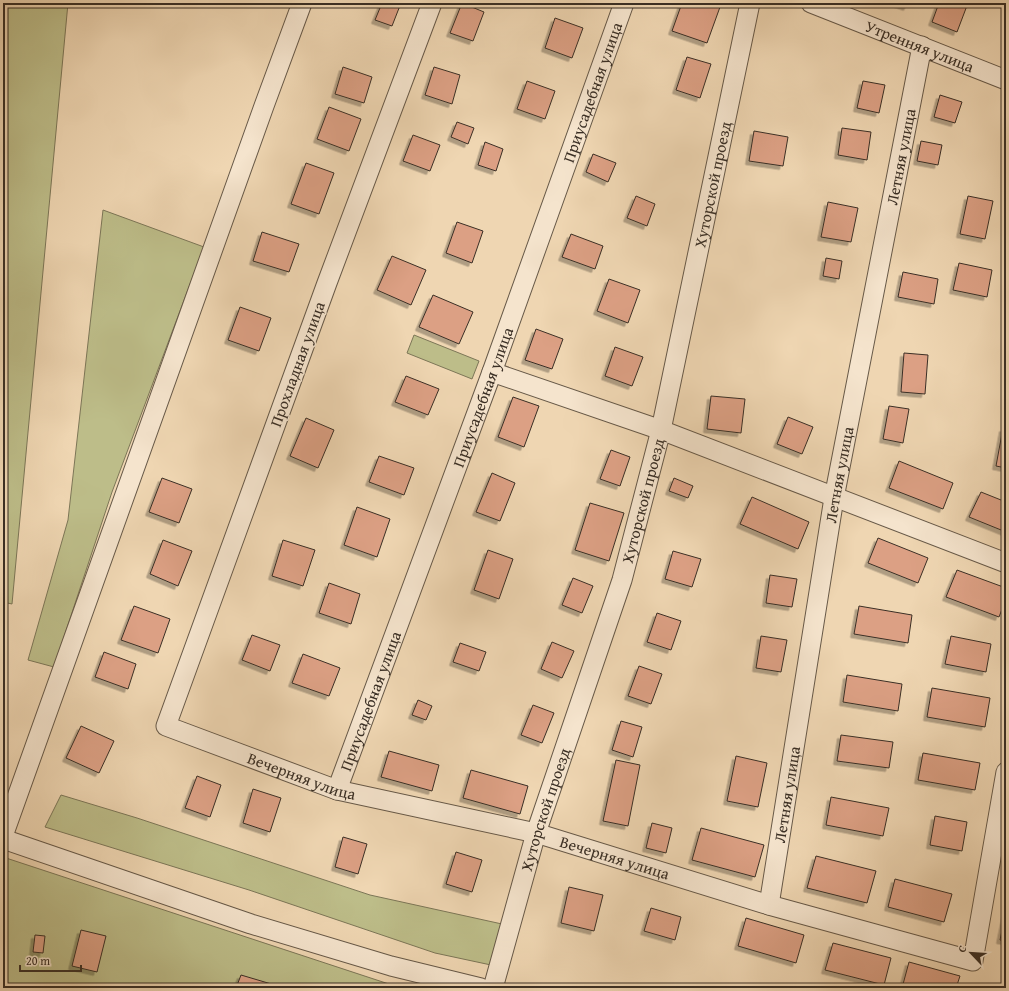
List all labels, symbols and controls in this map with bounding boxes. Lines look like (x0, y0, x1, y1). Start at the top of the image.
street label: Утренняя улица (862, 14, 978, 78)
street label: Приусадебная улица (556, 18, 628, 166)
street label: Летняя улица (879, 106, 922, 207)
street label: Хуторской проезд (687, 119, 737, 250)
street label: Прохладная улица (263, 297, 331, 430)
street label: Приусадебная улица (446, 323, 519, 470)
street label: Летняя улица (818, 424, 860, 525)
street label: Хуторской проезд (615, 435, 670, 566)
street label: Приусадебная улица (333, 627, 407, 774)
street label: Хуторской проезд (514, 744, 576, 874)
street label: Летняя улица (767, 744, 806, 845)
street label: Вечерняя улица (244, 746, 358, 806)
street label: Вечерняя улица (557, 829, 673, 886)
north arrow (951, 933, 991, 973)
text: С (953, 943, 971, 955)
scale bar (20, 947, 81, 973)
text: 20 m (26, 952, 50, 969)

